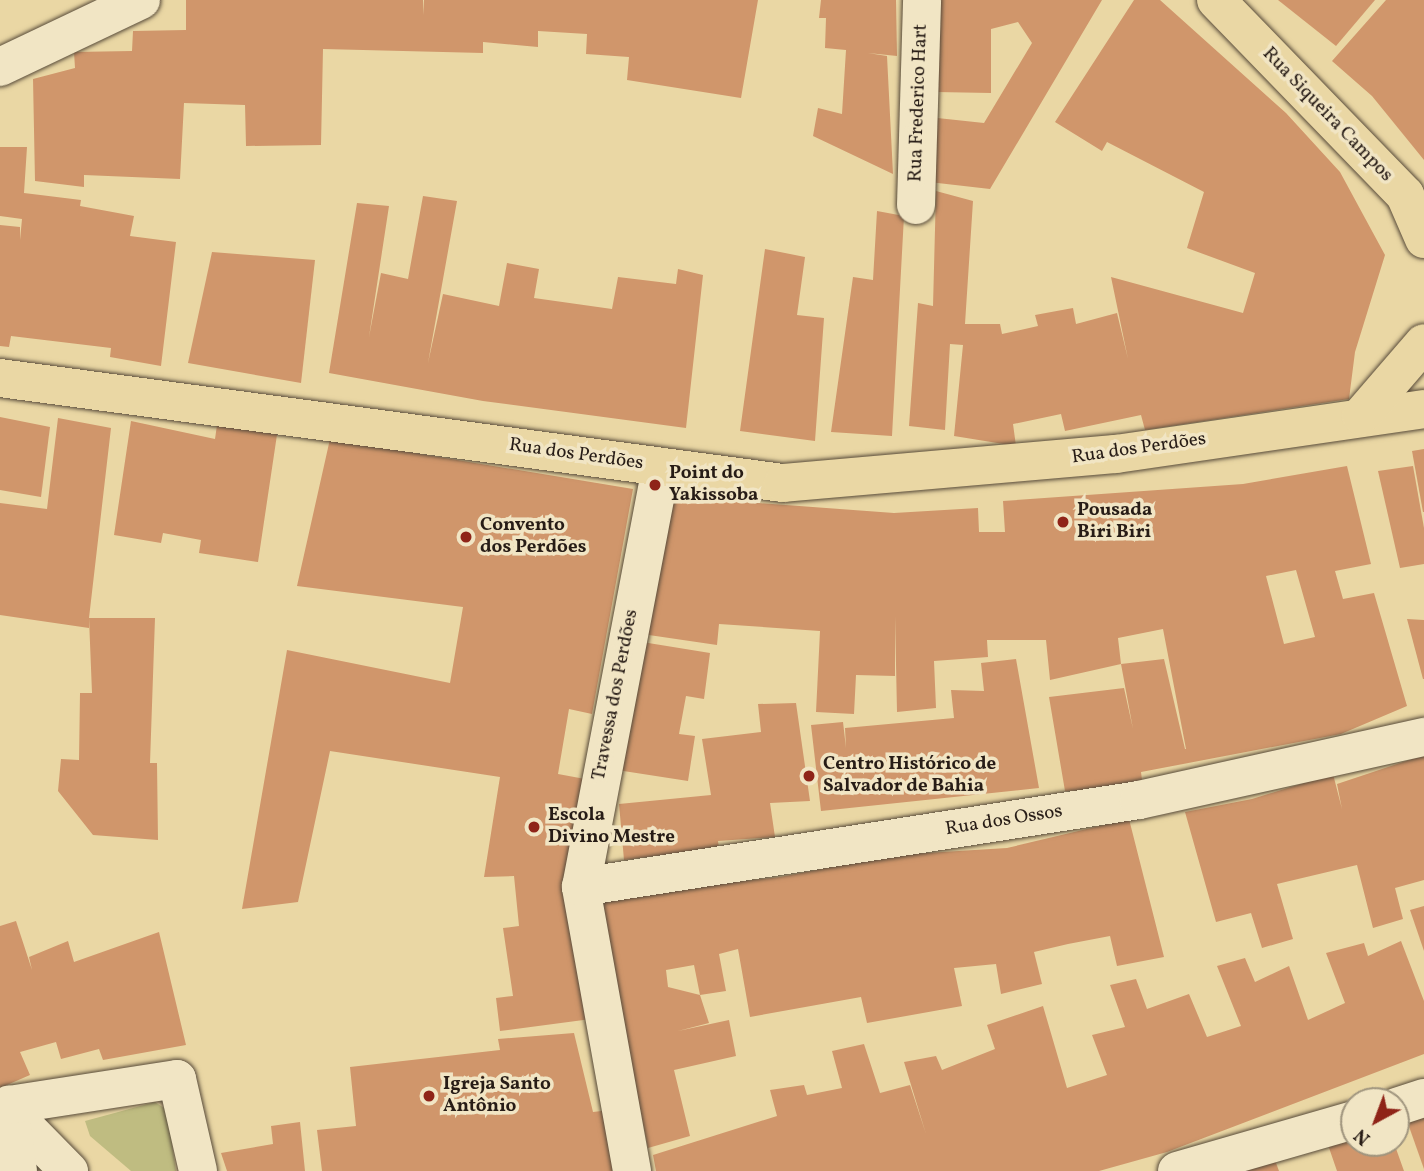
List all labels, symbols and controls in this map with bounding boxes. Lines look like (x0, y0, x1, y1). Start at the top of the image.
street label: Rua Frederico Hart (905, 24, 933, 182)
street label: Rua Siqueira Campos (1257, 43, 1397, 187)
street label: Rua dos Perdões (1070, 428, 1208, 470)
street label: Rua dos Perdões (507, 434, 645, 476)
place label: Point do Yakissoba (669, 463, 758, 507)
marker: Point do Yakissoba (647, 477, 663, 493)
place label: Pousada Biri Biri (1077, 500, 1152, 544)
marker: Pousada Biri Biri (1055, 514, 1071, 530)
place label: Convento dos Perdões (480, 515, 586, 559)
marker: Convento dos Perdões (458, 529, 474, 545)
street label: Travessa dos Perdões (588, 607, 644, 783)
place label: Centro Histórico de Salvador de Bahia (823, 754, 996, 798)
marker: Centro Histórico de Salvador de Bahia (801, 768, 817, 784)
street label: Rua dos Ossos (944, 801, 1064, 841)
place label: Escola Divino Mestre (548, 805, 675, 849)
marker: Escola Divino Mestre (526, 819, 542, 835)
place label: Igreja Santo Antônio (443, 1074, 551, 1118)
north arrow (1340, 1087, 1410, 1157)
marker: Igreja Santo Antônio (421, 1088, 437, 1104)
text: N (1349, 1122, 1376, 1151)

